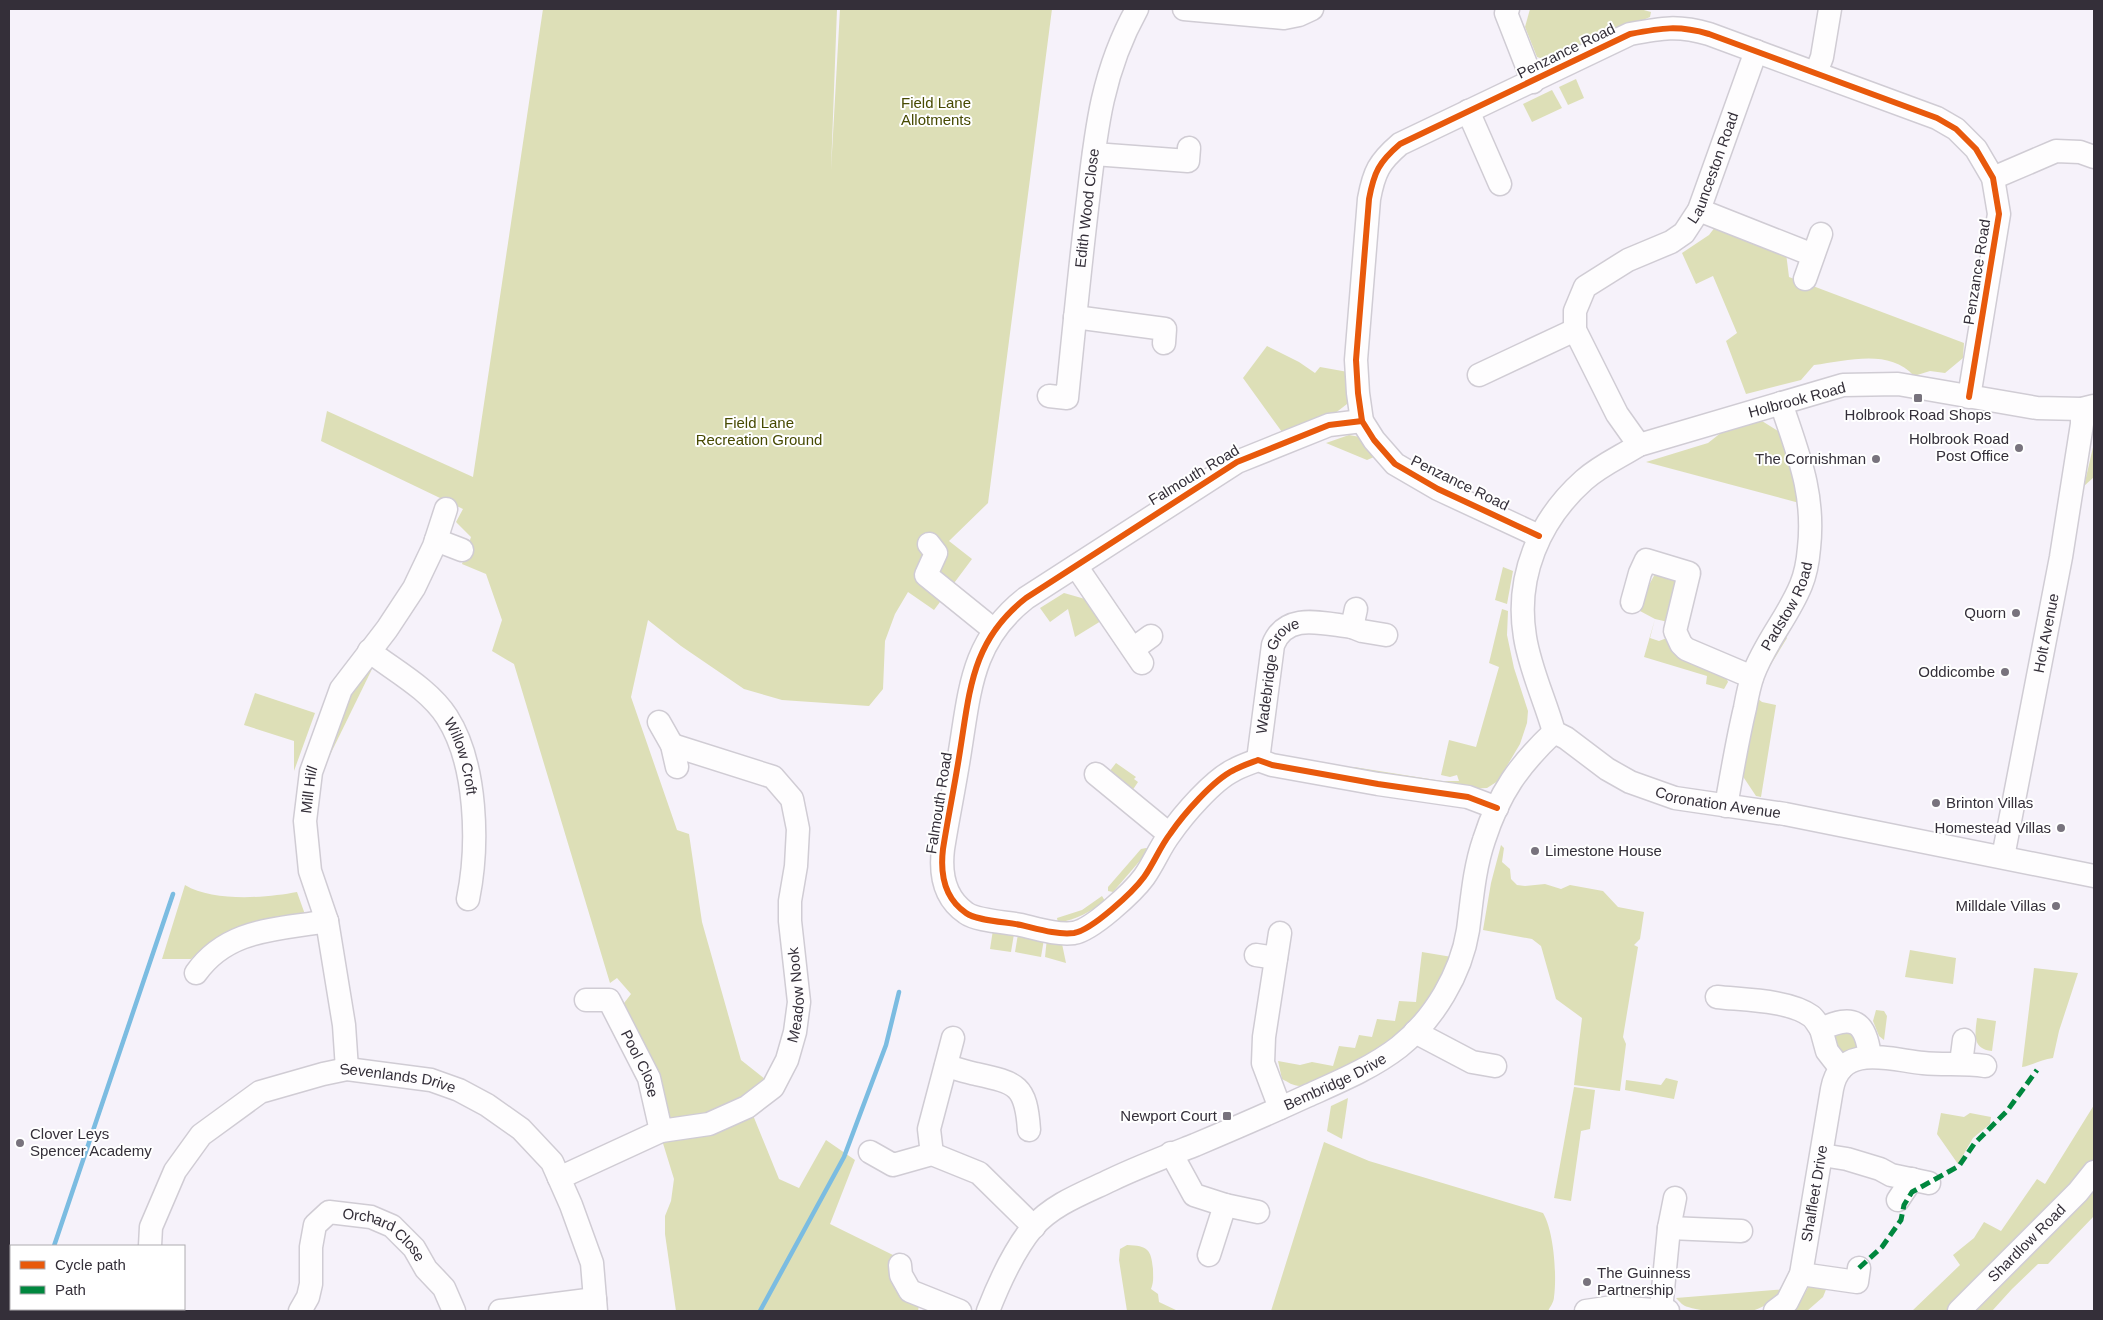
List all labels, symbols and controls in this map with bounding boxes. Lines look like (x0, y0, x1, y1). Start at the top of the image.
street label: Penzance Road (1514, 20, 1617, 82)
park label: Field Lane Allotments (901, 94, 971, 128)
street label: Launceston Road (1684, 110, 1741, 226)
street label: Edith Wood Close (1071, 147, 1102, 269)
street label: Penzance Road (1960, 218, 1993, 326)
street label: Holbrook Road (1746, 378, 1847, 421)
marker: Holbrook Road Shops (1912, 392, 1924, 404)
place label: Holbrook Road Shops (1845, 406, 1991, 423)
park label: Field Lane Recreation Ground (696, 414, 822, 448)
place label: Holbrook Road Post Office (1909, 430, 2009, 464)
street label: Falmouth Road (1145, 441, 1242, 508)
marker: Holbrook Road Post Office (2013, 442, 2025, 454)
place label: The Cornishman (1755, 450, 1866, 467)
street label: Penzance Road (1409, 452, 1512, 514)
marker: The Cornishman (1870, 453, 1882, 465)
street label: Padstow Road (1757, 560, 1815, 653)
street label: Holt Avenue (2030, 592, 2062, 674)
place label: Quorn (1964, 604, 2006, 621)
marker: Quorn (2010, 607, 2022, 619)
street label: Wadebridge Grove (1252, 614, 1301, 735)
place label: Oddicombe (1918, 663, 1995, 680)
marker: Oddicombe (1999, 666, 2011, 678)
street label: Willow Croft (441, 714, 481, 797)
street label: Falmouth Road (922, 751, 955, 855)
street label: Mill Hill (297, 763, 321, 814)
street label: Coronation Avenue (1653, 783, 1782, 821)
place label: Brinton Villas (1946, 794, 2033, 811)
marker: Brinton Villas (1930, 797, 1942, 809)
place label: Homestead Villas (1935, 819, 2051, 836)
marker: Homestead Villas (2055, 822, 2067, 834)
place label: Limestone House (1545, 842, 1662, 859)
marker: Limestone House (1529, 845, 1541, 857)
place label: Milldale Villas (1955, 897, 2046, 914)
marker: Milldale Villas (2050, 900, 2062, 912)
street label: Meadow Nook (783, 946, 807, 1045)
street label: Pool Close (618, 1027, 662, 1099)
street label: Bembridge Drive (1281, 1049, 1389, 1113)
street label: Sevenlands Drive (338, 1060, 458, 1096)
place label: Newport Court (1120, 1107, 1218, 1124)
marker: Newport Court (1221, 1110, 1233, 1122)
place label: Clover Leys Spencer Academy (30, 1125, 152, 1159)
marker: Clover Leys Spencer Academy (14, 1137, 26, 1149)
street label: Shalfleet Drive (1798, 1144, 1830, 1243)
street label: Shardlow Road (1984, 1200, 2069, 1285)
street label: Orchard Close (342, 1205, 429, 1264)
legend (10, 1245, 185, 1310)
text: Cycle path (55, 1256, 126, 1273)
place label: The Guinness Partnership (1597, 1264, 1690, 1298)
marker: The Guinness Partnership (1581, 1276, 1593, 1288)
text: Path (55, 1281, 86, 1298)

